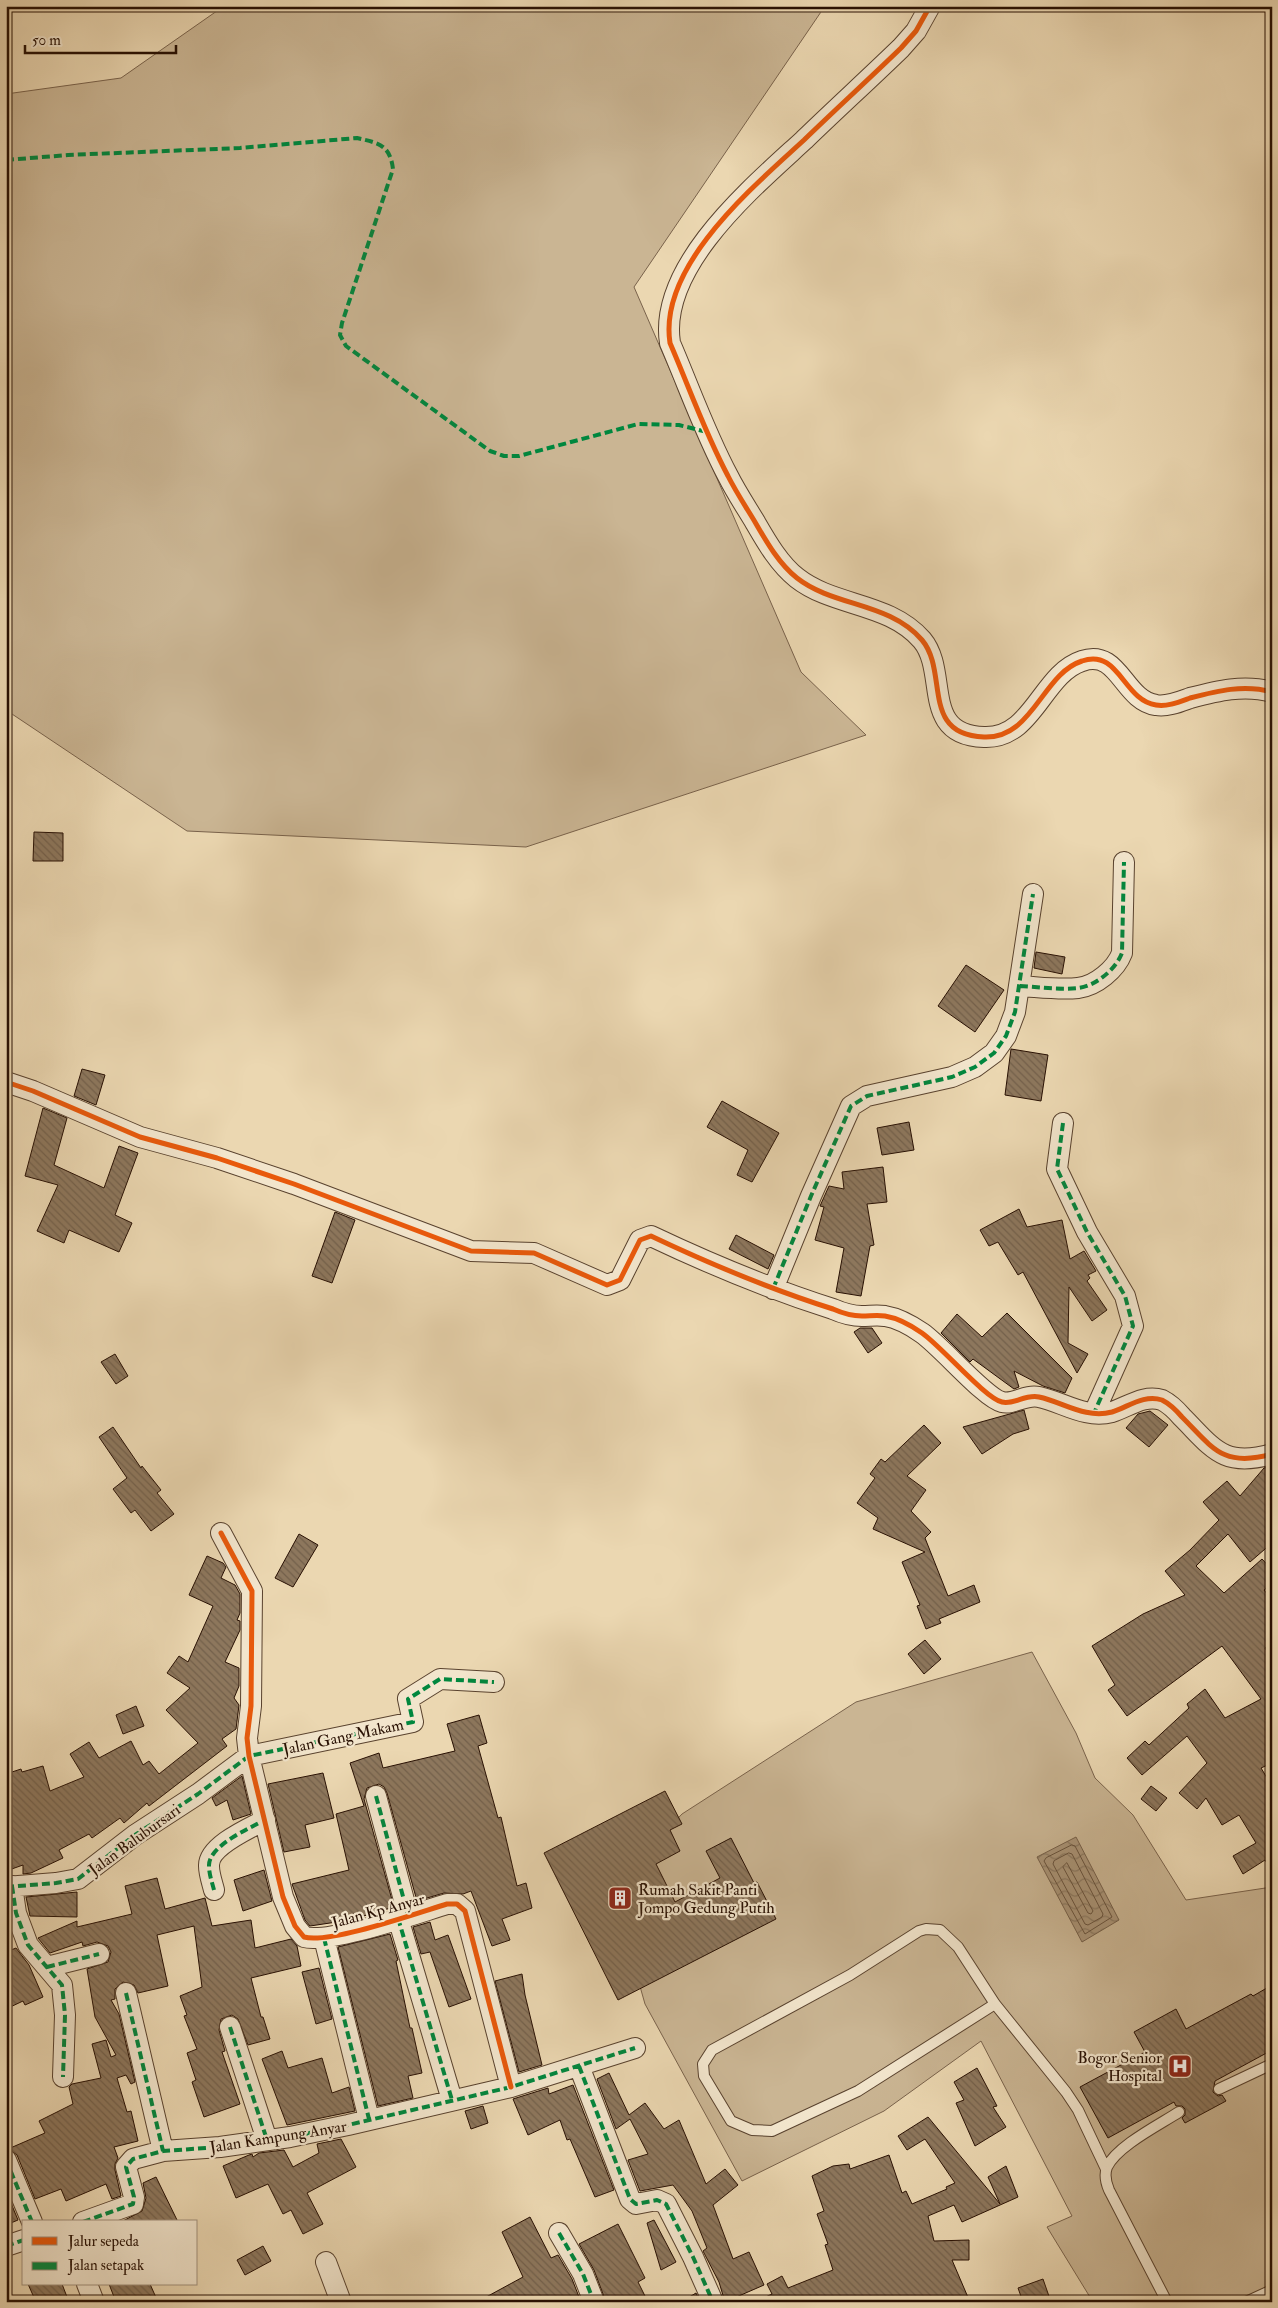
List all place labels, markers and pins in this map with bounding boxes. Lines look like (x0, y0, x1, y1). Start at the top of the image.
place label: Rumah Sakit Panti Jompo Gedung Putih (637, 1880, 775, 1919)
building icon: Rumah Sakit Panti Jompo Gedung Putih (607, 1885, 633, 1911)
place label: Bogor Senior Hospital (1077, 2048, 1162, 2087)
hospital icon: Bogor Senior Hospital (1167, 2053, 1193, 2079)

